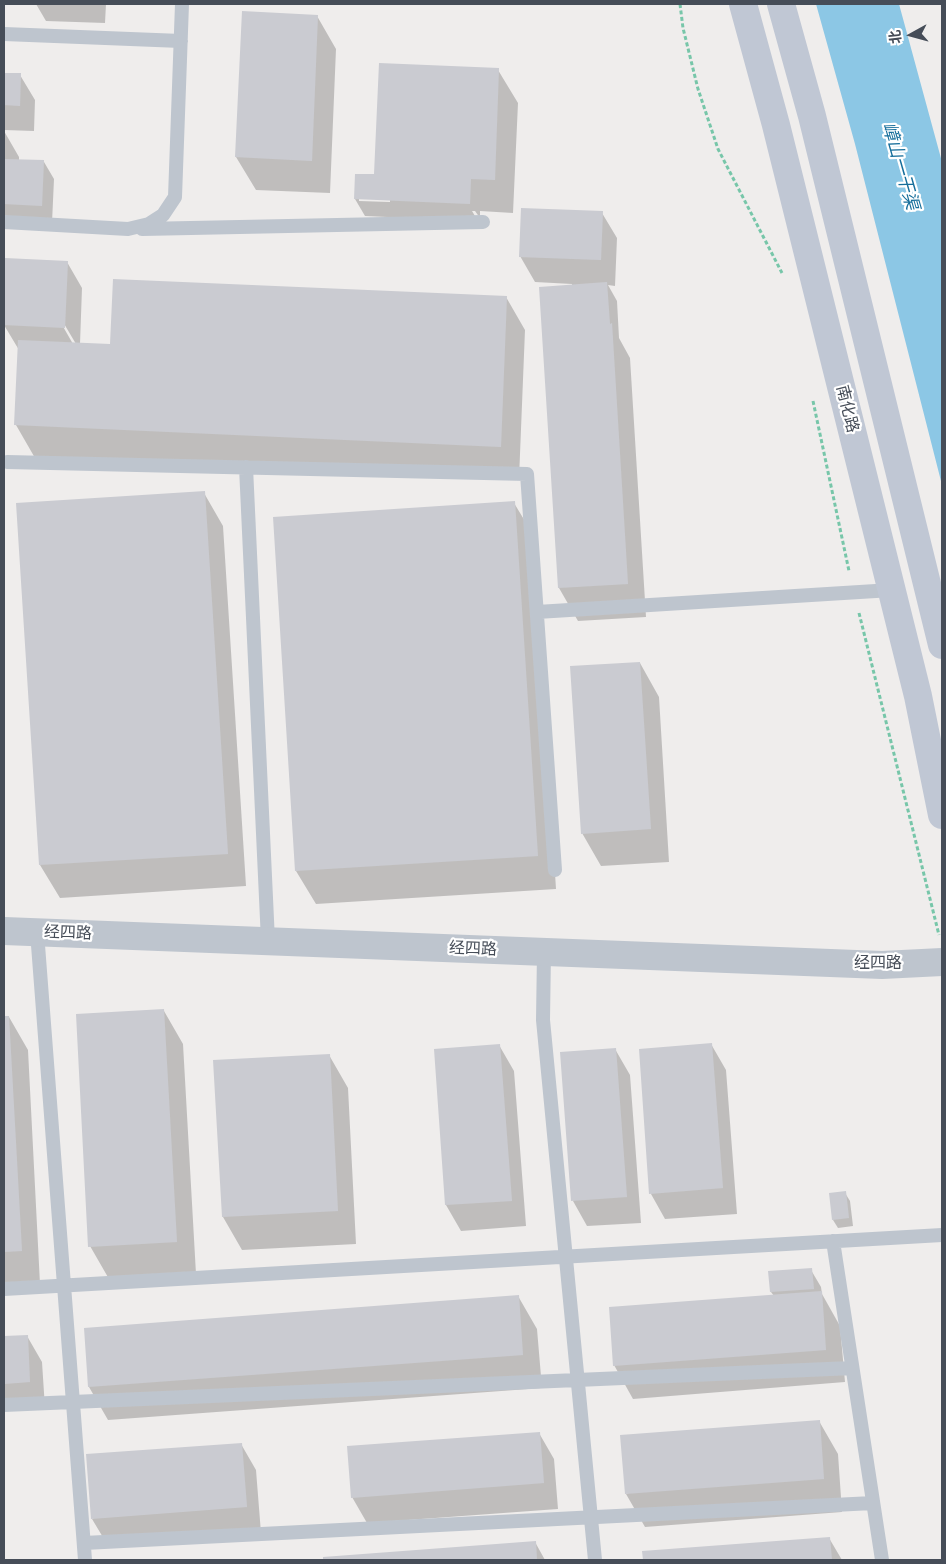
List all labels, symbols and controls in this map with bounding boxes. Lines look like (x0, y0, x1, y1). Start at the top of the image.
north arrow (886, 10, 936, 60)
text: 北 (886, 29, 905, 45)
water label: 嶂山一干渠 (877, 120, 923, 212)
street label: 南化路 (832, 383, 862, 435)
street label: 经四路 (44, 923, 92, 943)
street label: 经四路 (449, 939, 497, 959)
street label: 经四路 (854, 953, 902, 973)

